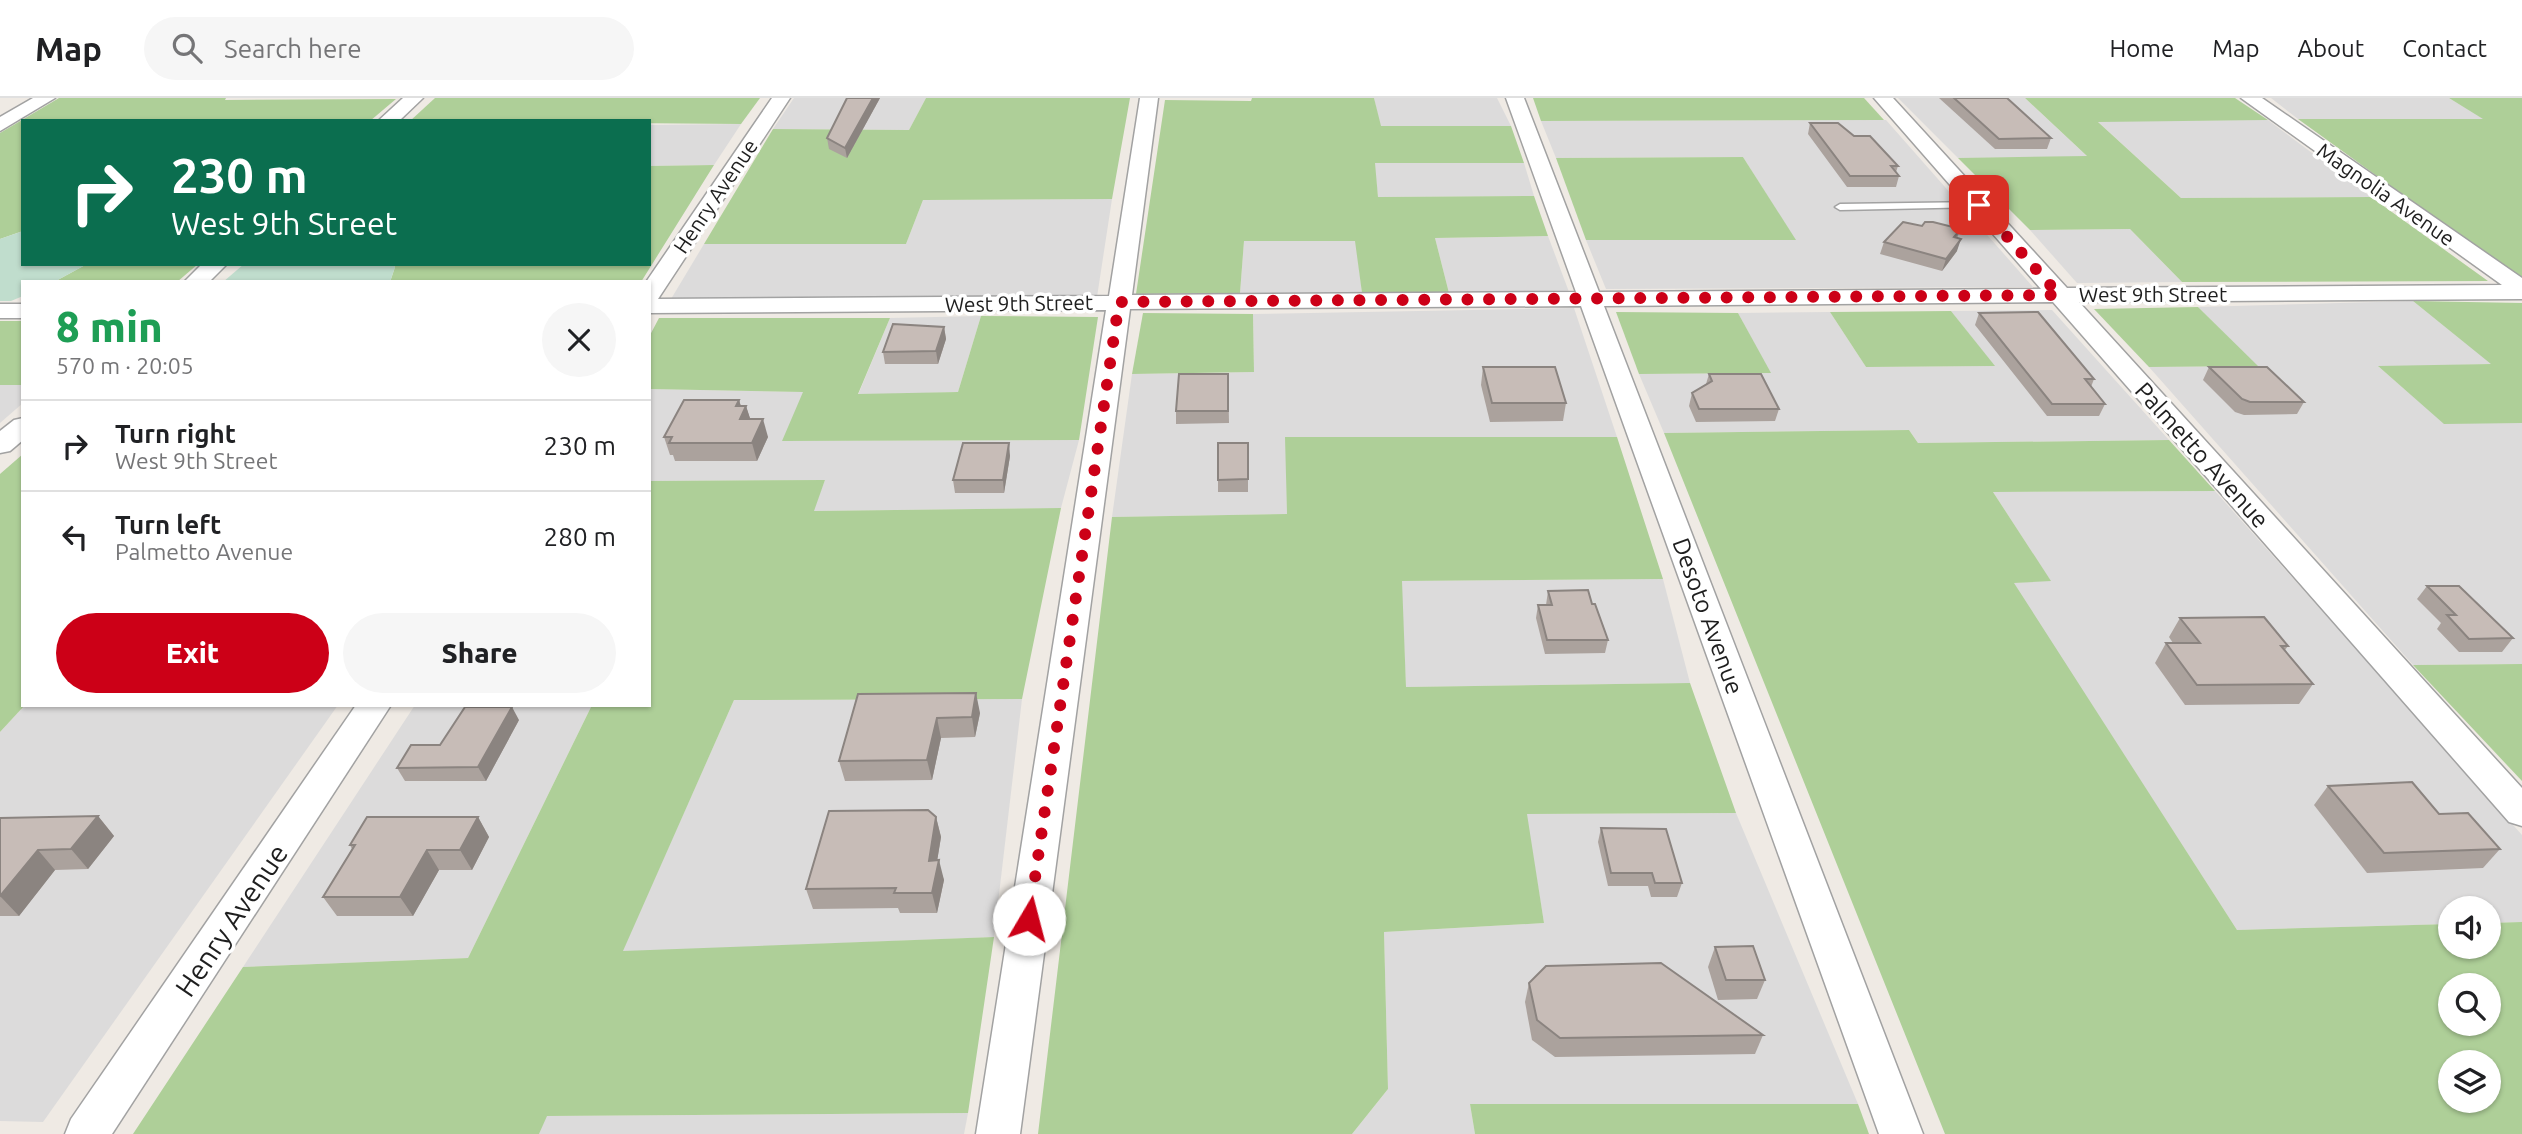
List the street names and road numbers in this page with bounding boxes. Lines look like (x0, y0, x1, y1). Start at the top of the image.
street label: Henry Avenue (668, 134, 762, 258)
street label: Magnolia Avenue (2313, 138, 2459, 250)
street label: West 9th Street (2079, 282, 2227, 306)
street label: West 9th Street (945, 290, 1093, 316)
street label: Palmetto Avenue (2130, 377, 2274, 533)
street label: Desoto Avenue (1667, 534, 1749, 698)
street label: Henry Avenue (169, 838, 293, 1002)

